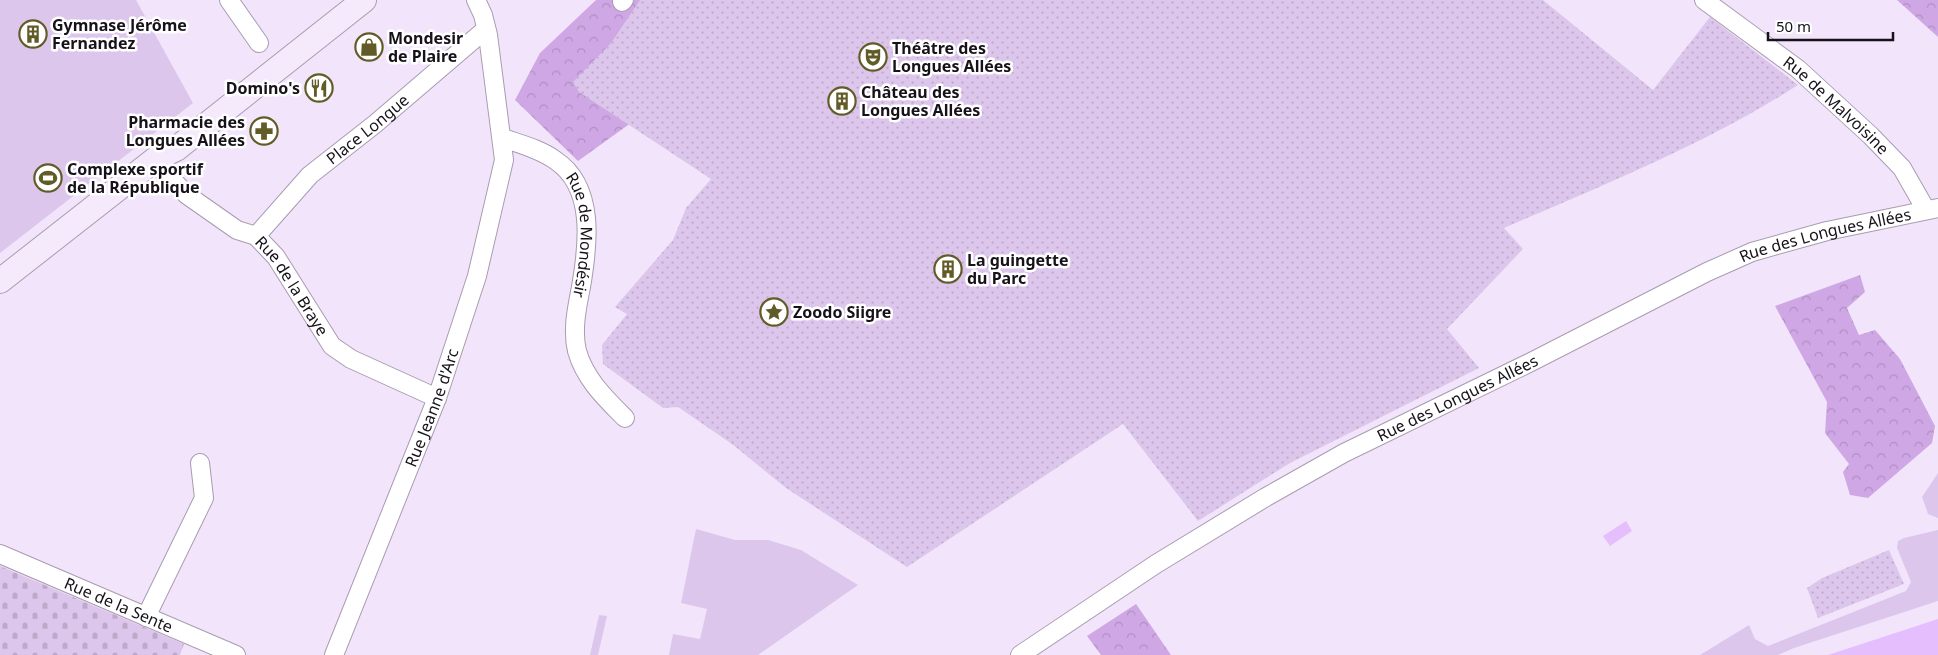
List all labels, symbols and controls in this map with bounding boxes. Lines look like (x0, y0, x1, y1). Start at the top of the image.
scale bar (1768, 10, 1893, 42)
place label: Gymnase Jérôme Fernandez (52, 14, 187, 54)
text: 50 m (1776, 16, 1811, 36)
building icon: Gymnase Jérôme Fernandez (18, 19, 48, 49)
place label: Mondesir de Plaire (388, 27, 463, 67)
shop icon: Mondesir de Plaire (354, 32, 384, 62)
place label: Théâtre des Longues Allées (892, 37, 1011, 77)
theatre icon: Théâtre des Longues Allées (858, 42, 888, 72)
street label: Rue de Malvoisine (1779, 51, 1894, 159)
restaurant icon: Domino's (304, 73, 334, 103)
place label: Domino's (226, 77, 300, 99)
place label: Château des Longues Allées (861, 81, 980, 121)
building icon: Château des Longues Allées (827, 86, 857, 116)
street label: Place Longue (322, 89, 413, 169)
place label: Pharmacie des Longues Allées (126, 111, 245, 151)
pharmacy icon: Pharmacie des Longues Allées (249, 116, 279, 146)
place label: Complexe sportif de la République (67, 158, 204, 198)
sports icon: Complexe sportif de la République (33, 163, 63, 193)
street label: Rue de Mondésir (561, 168, 598, 300)
street label: Rue des Longues Allées (1735, 203, 1913, 267)
street label: Rue de la Braye (250, 231, 334, 340)
place label: La guingette du Parc (967, 249, 1069, 289)
building icon: La guingette du Parc (933, 254, 963, 284)
place icon: Zoodo Siigre (759, 297, 789, 327)
place label: Zoodo Siigre (793, 301, 891, 323)
street label: Rue Jeanne d'Arc (400, 345, 464, 470)
street label: Rue des Longues Allées (1373, 349, 1542, 446)
street label: Rue de la Sente (61, 572, 176, 638)

